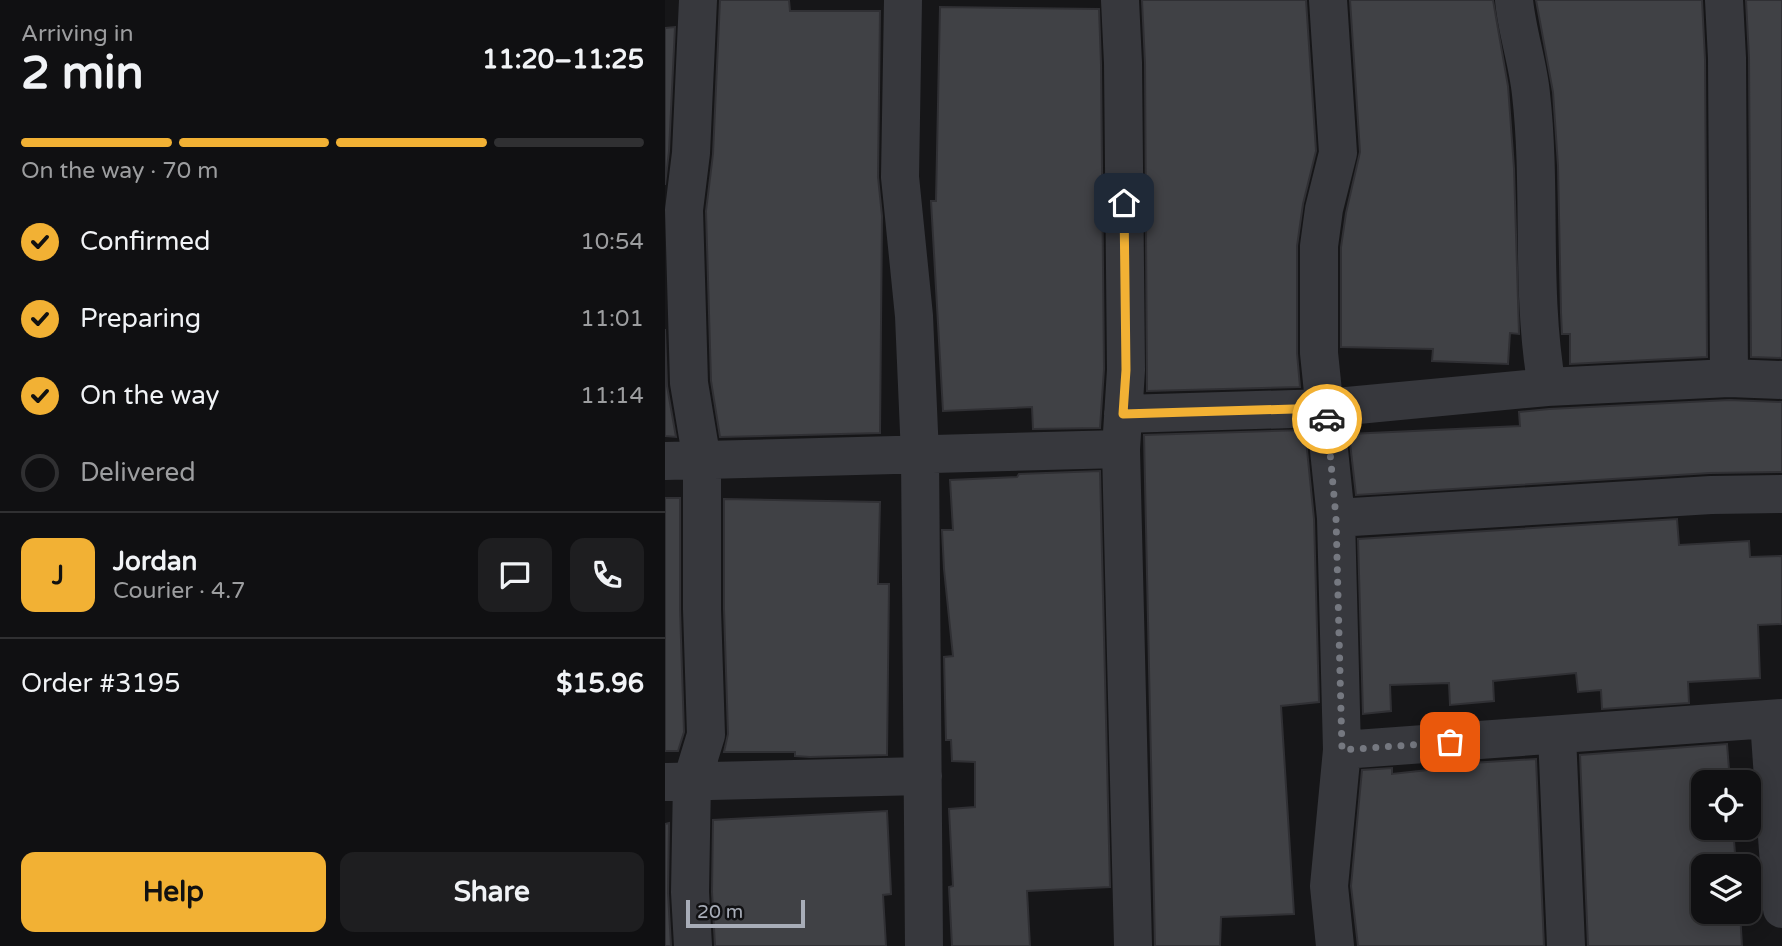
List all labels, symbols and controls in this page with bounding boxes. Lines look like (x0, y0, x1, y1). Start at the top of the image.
text: Arriving in (21, 20, 134, 48)
text: 11:20–11:25 (482, 44, 644, 75)
text: 2 min (21, 46, 144, 101)
text: On the way · 70 m (21, 157, 218, 185)
pin (1094, 173, 1154, 233)
icon: home (1105, 184, 1143, 222)
icon: check (21, 223, 59, 261)
text: Confirmed (80, 226, 210, 257)
text: 10:54 (580, 228, 644, 256)
icon: check (21, 300, 59, 338)
text: Preparing (80, 303, 201, 334)
text: 11:01 (580, 305, 644, 333)
icon: check (21, 377, 59, 415)
text: On the way (80, 380, 220, 411)
text: 11:14 (580, 382, 644, 410)
courier (1292, 384, 1362, 454)
icon: car (1308, 400, 1346, 438)
text: Delivered (80, 457, 196, 488)
button: chat (478, 538, 552, 612)
button: phone (570, 538, 644, 612)
text: Jordan (113, 546, 197, 577)
text: J (52, 560, 64, 591)
text: Courier · 4.7 (113, 577, 246, 605)
text: Order #3195 (21, 668, 181, 699)
text: $15.96 (556, 668, 644, 699)
pin (1420, 712, 1480, 772)
icon: bag (1431, 723, 1469, 761)
map controls (1691, 770, 1761, 924)
button: locate (1691, 770, 1761, 840)
button: Help (21, 852, 326, 932)
button: Share (340, 852, 644, 932)
button: layers (1691, 854, 1761, 924)
scale bar (686, 897, 805, 929)
text: 20 m (697, 901, 743, 923)

